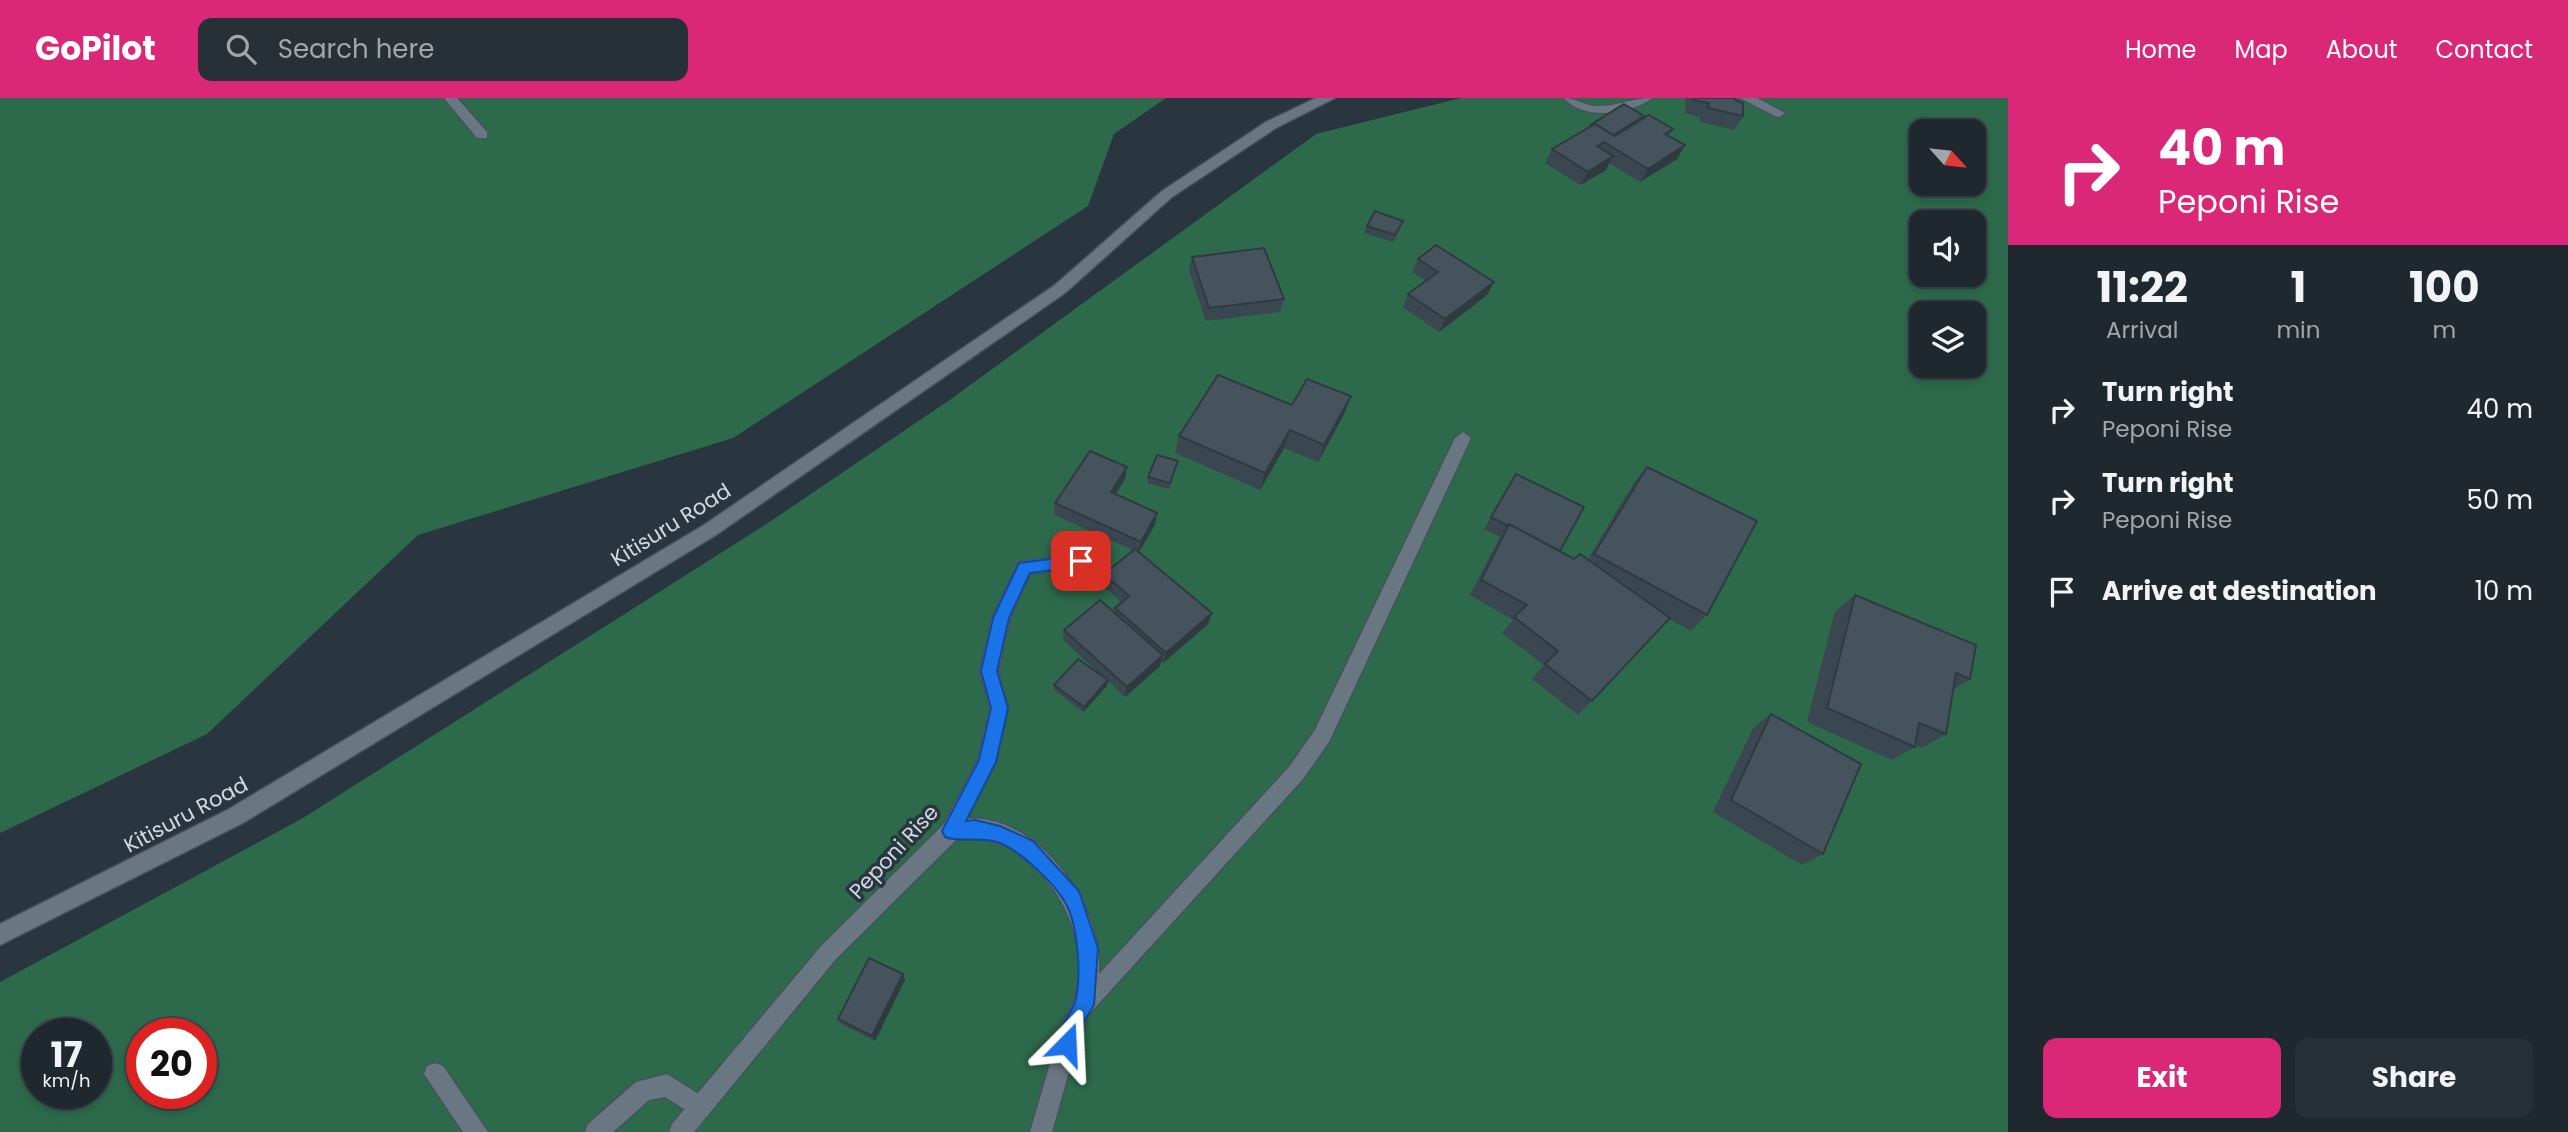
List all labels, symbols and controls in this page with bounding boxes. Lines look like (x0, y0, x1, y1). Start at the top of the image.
search box (198, 18, 688, 81)
text: GoPilot (35, 25, 156, 72)
icon: search (222, 30, 260, 68)
text: Search here (278, 31, 434, 67)
text: Home (2125, 33, 2197, 66)
text: Map (2235, 33, 2288, 66)
text: About (2326, 33, 2397, 66)
text: Contact (2435, 33, 2533, 66)
text: 40 m (2158, 114, 2285, 182)
north arrow (1909, 119, 1986, 196)
map controls (1909, 119, 1986, 378)
icon: right (2043, 126, 2134, 217)
text: Peponi Rise (2158, 179, 2339, 224)
button: sound (1909, 210, 1986, 287)
text: 11:22 (2096, 258, 2188, 317)
text: 1 (2291, 258, 2306, 317)
text: 100 (2409, 258, 2480, 317)
button: layers (1909, 301, 1986, 378)
text: Arrival (2106, 314, 2178, 346)
text: min (2276, 314, 2321, 346)
text: m (2432, 314, 2456, 346)
text: Turn right (2102, 374, 2234, 410)
icon: right (2043, 391, 2081, 429)
text: 40 m (2467, 391, 2533, 427)
text: Peponi Rise (2102, 413, 2232, 445)
text: Turn right (2102, 465, 2234, 501)
street label: Kitisuru Road (605, 476, 736, 573)
icon: right (2043, 482, 2081, 520)
text: 50 m (2467, 482, 2533, 518)
text: Peponi Rise (2102, 504, 2232, 536)
pin (1051, 531, 1111, 591)
icon: arrive (1062, 542, 1100, 580)
icon: arrive (2043, 573, 2081, 611)
text: Arrive at destination (2102, 573, 2377, 609)
text: 10 m (2475, 573, 2533, 609)
street label: Kitisuru Road (119, 770, 253, 859)
street label: Peponi Rise (842, 798, 945, 905)
position arrow (1030, 1007, 1104, 1081)
speed limit sign: 20 (126, 1018, 217, 1109)
text: 17 (51, 1030, 82, 1079)
button: Exit (2043, 1038, 2281, 1118)
button: Share (2295, 1038, 2533, 1118)
text: km/h (43, 1068, 90, 1093)

